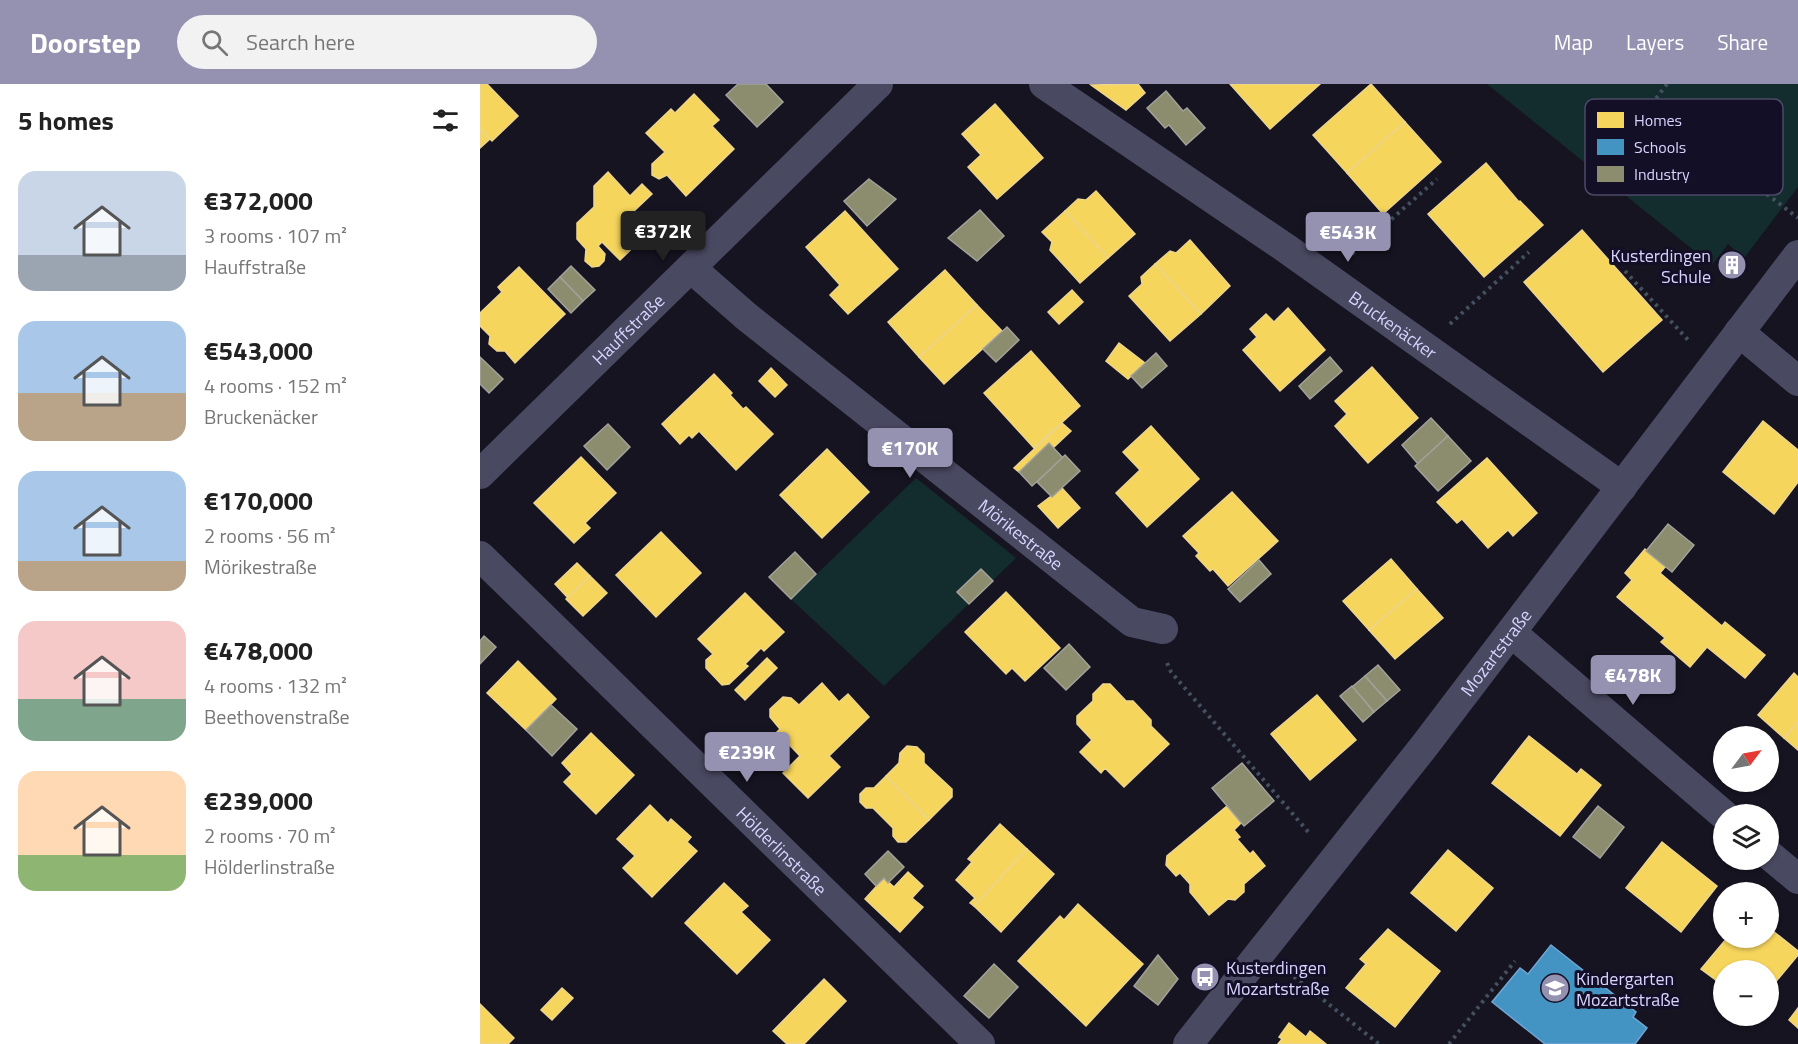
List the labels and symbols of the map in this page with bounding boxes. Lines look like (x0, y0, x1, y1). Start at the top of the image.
legend (1585, 99, 1783, 195)
text: Homes (1634, 108, 1682, 132)
text: Schools (1634, 135, 1686, 159)
text: Industry (1634, 162, 1690, 186)
pin: €372K (621, 211, 705, 262)
pin: €543K (1306, 212, 1390, 263)
place label: Kusterdingen Schule (1611, 242, 1711, 290)
building icon: Kusterdingen Schule (1716, 249, 1748, 281)
street label: Bruckenäcker (1344, 284, 1443, 365)
street label: Hauffstraße (586, 287, 670, 371)
pin: €170K (868, 428, 952, 479)
street label: Mörikestraße (973, 492, 1069, 576)
street label: Mozartstraße (1453, 603, 1538, 702)
pin: €478K (1591, 655, 1675, 706)
north arrow (1713, 726, 1779, 792)
pin: €239K (705, 732, 789, 783)
street label: Hölderlinstraße (730, 800, 834, 902)
place label: Kusterdingen Mozartstraße (1226, 954, 1330, 1002)
bus stop icon: Kusterdingen Mozartstraße (1189, 961, 1221, 993)
place label: Kindergarten Mozartstraße (1576, 965, 1680, 1013)
school or university icon: Kindergarten Mozartstraße (1539, 972, 1571, 1004)

